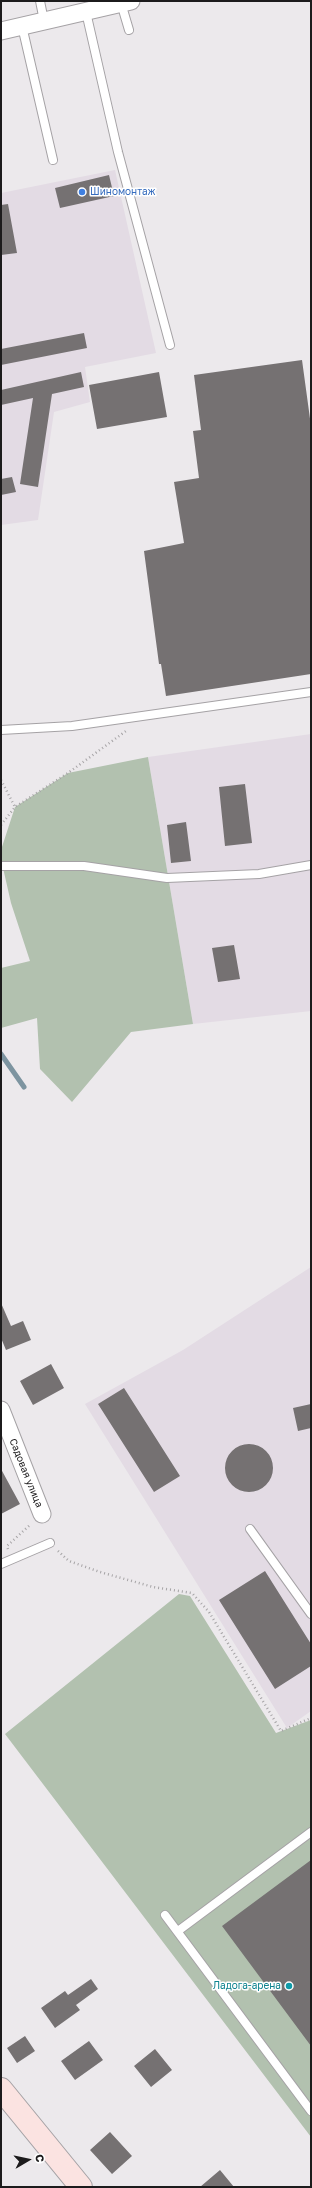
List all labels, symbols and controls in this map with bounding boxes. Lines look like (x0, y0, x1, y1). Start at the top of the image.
place label: Шиномонтаж (90, 186, 156, 198)
marker: Шиномонтаж (77, 187, 87, 197)
street label: Садовая улица (7, 1437, 45, 1509)
place label: Ладога-арена (213, 1980, 281, 1992)
marker: Ладога-арена (284, 1981, 294, 1991)
north arrow (8, 2140, 48, 2180)
text: С (33, 2153, 47, 2163)

